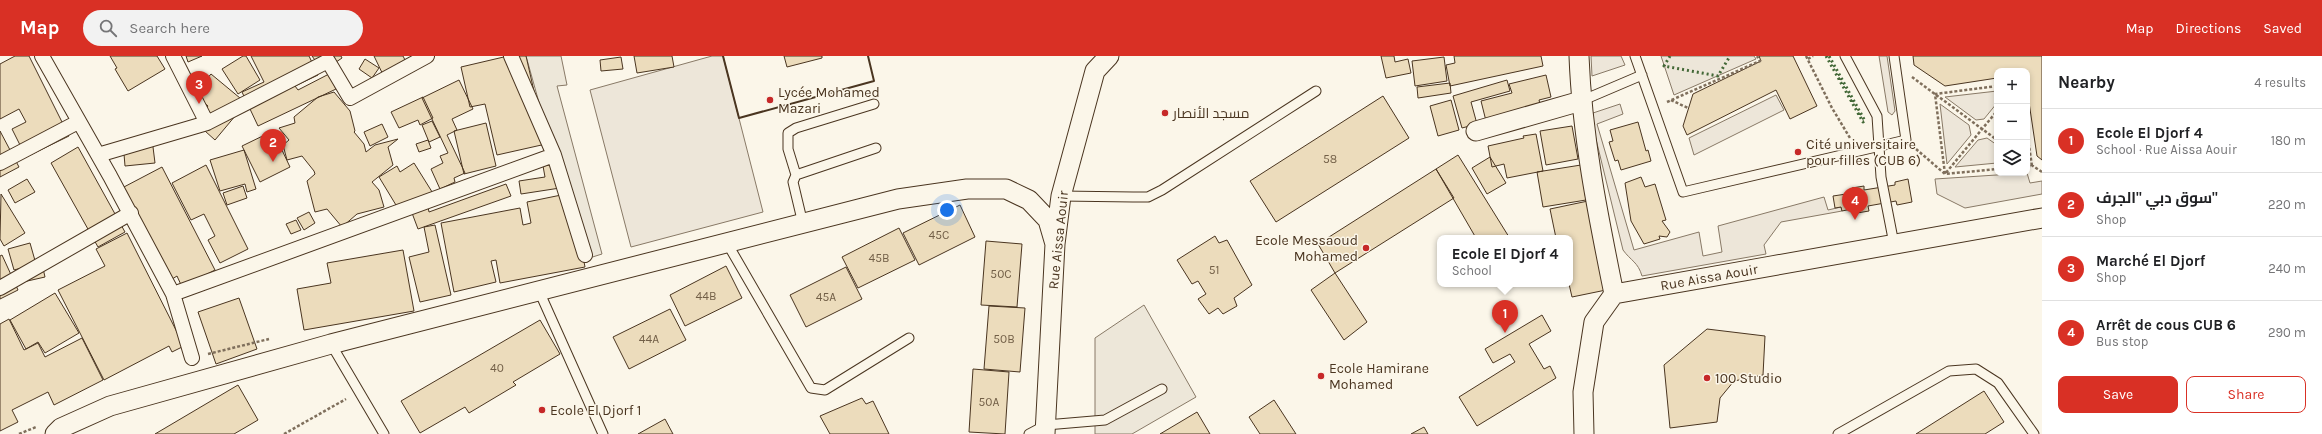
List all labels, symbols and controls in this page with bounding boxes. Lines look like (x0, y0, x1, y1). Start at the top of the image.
search box (83, 10, 363, 46)
text: Map (20, 17, 59, 39)
icon: search (97, 17, 119, 39)
text: Search here (129, 19, 210, 37)
text: Map (2126, 20, 2154, 37)
text: Directions (2176, 20, 2241, 37)
text: Saved (2263, 20, 2302, 37)
map controls (1994, 68, 2030, 176)
button: + (1994, 68, 2030, 104)
pin: 3 (186, 71, 212, 104)
text: Nearby (2058, 72, 2115, 92)
text: 4 results (2254, 75, 2306, 90)
place label: Lycée Mohamed Mazari (778, 84, 880, 117)
marker: Lycée Mohamed Mazari (765, 95, 775, 105)
button: − (1994, 104, 2030, 140)
place label: مسجد الأنصار (1172, 105, 1250, 122)
marker: مسجد الأنصار (1160, 108, 1170, 118)
text: Ecole El Djorf 4 (2096, 124, 2203, 142)
pin: 2 (260, 129, 286, 162)
text: 1 (2069, 133, 2073, 148)
text: 180 m (2271, 133, 2306, 148)
place label: Cité universitaire pour filles (CUB 6) (1806, 136, 1921, 169)
button: layers (1994, 140, 2030, 176)
text: School · Rue Aissa Aouir (2096, 142, 2237, 157)
marker: Cité universitaire pour filles (CUB 6) (1793, 147, 1803, 157)
house number: 58 (1323, 152, 1337, 166)
pin: 4 (1842, 187, 1868, 220)
street label: Rue Aissa Aouir (1045, 189, 1072, 290)
text: سوق دبي "الجرف" (2096, 189, 2218, 207)
text: 2 (2067, 197, 2075, 212)
text: 220 m (2268, 197, 2306, 212)
your location (937, 200, 957, 220)
text: Shop (2096, 212, 2126, 227)
house number: 45C (929, 228, 949, 242)
place label: Ecole Messaoud Mohamed (1255, 232, 1358, 265)
popup (1437, 235, 1573, 287)
marker: Ecole Messaoud Mohamed (1361, 243, 1371, 253)
text: Ecole El Djorf 4 (1452, 245, 1558, 263)
house number: 45B (869, 251, 889, 265)
text: Marché El Djorf (2096, 252, 2205, 270)
street label: Rue Aissa Aouir (1659, 260, 1760, 294)
text: 3 (2067, 261, 2075, 276)
text: 240 m (2268, 261, 2306, 276)
house number: 51 (1209, 263, 1219, 277)
text: School (1452, 263, 1492, 278)
house number: 50C (990, 267, 1012, 281)
text: Shop (2096, 270, 2126, 285)
house number: 44B (696, 289, 716, 303)
house number: 45A (816, 290, 836, 304)
pin: 1 (1492, 300, 1518, 333)
text: Arrêt de cous CUB 6 (2096, 316, 2236, 334)
text: 4 (2067, 325, 2075, 340)
text: 290 m (2268, 325, 2306, 340)
house number: 44A (639, 332, 659, 346)
house number: 50B (993, 332, 1015, 346)
text: Bus stop (2096, 334, 2148, 349)
place label: Ecole Hamirane Mohamed (1329, 360, 1429, 393)
house number: 40 (490, 361, 504, 375)
place label: 100 Studio (1715, 370, 1782, 387)
marker: Ecole Hamirane Mohamed (1316, 371, 1326, 381)
marker: 100 Studio (1702, 373, 1712, 383)
button: Save (2058, 376, 2178, 413)
button: Share (2186, 376, 2306, 413)
house number: 50A (979, 395, 999, 409)
place label: Ecole El Djorf 1 (550, 402, 641, 419)
marker: Ecole El Djorf 1 (537, 405, 547, 415)

